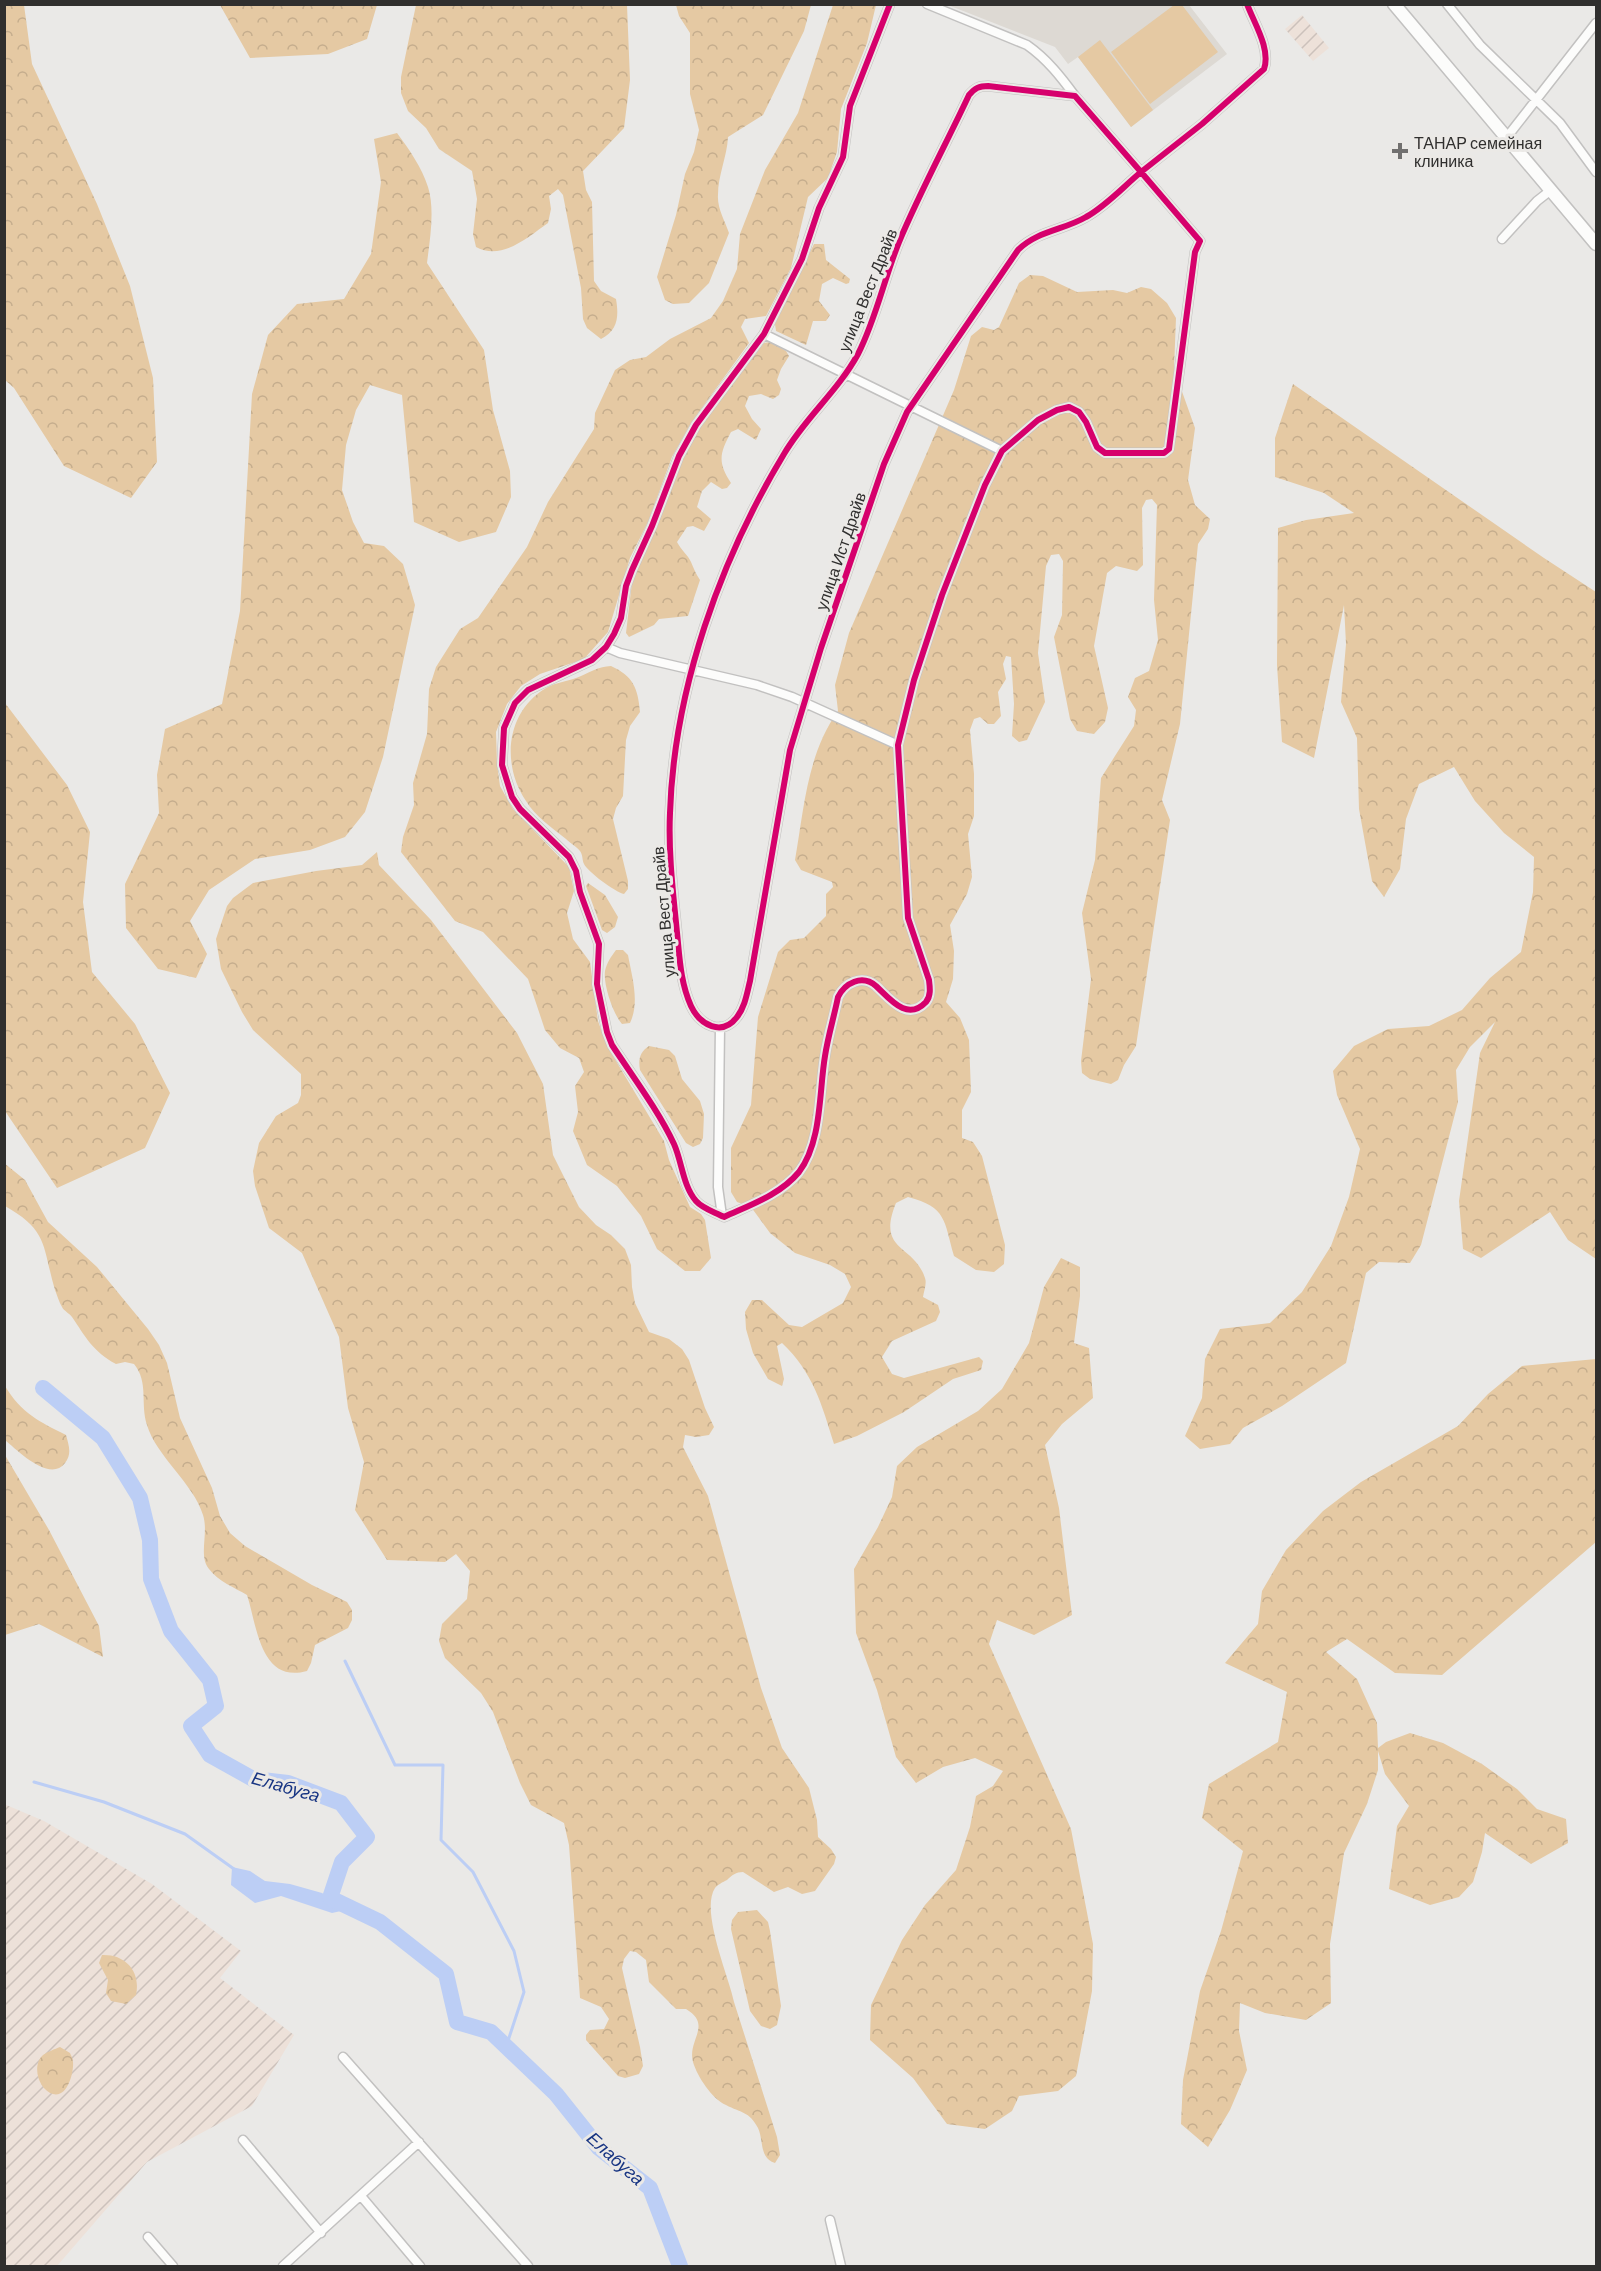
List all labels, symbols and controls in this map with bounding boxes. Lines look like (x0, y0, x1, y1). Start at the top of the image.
place label: ТАНАР семейная клиника (1414, 133, 1542, 170)
marker: ТАНАР семейная клиника (1391, 142, 1409, 160)
street label: улица Вест Драйв (834, 226, 900, 354)
street label: улица Ист Драйв (811, 490, 869, 612)
street label: улица Вест Драйв (648, 846, 678, 978)
water label: Елабуга (250, 1766, 322, 1806)
water label: Елабуга (583, 2127, 649, 2189)

